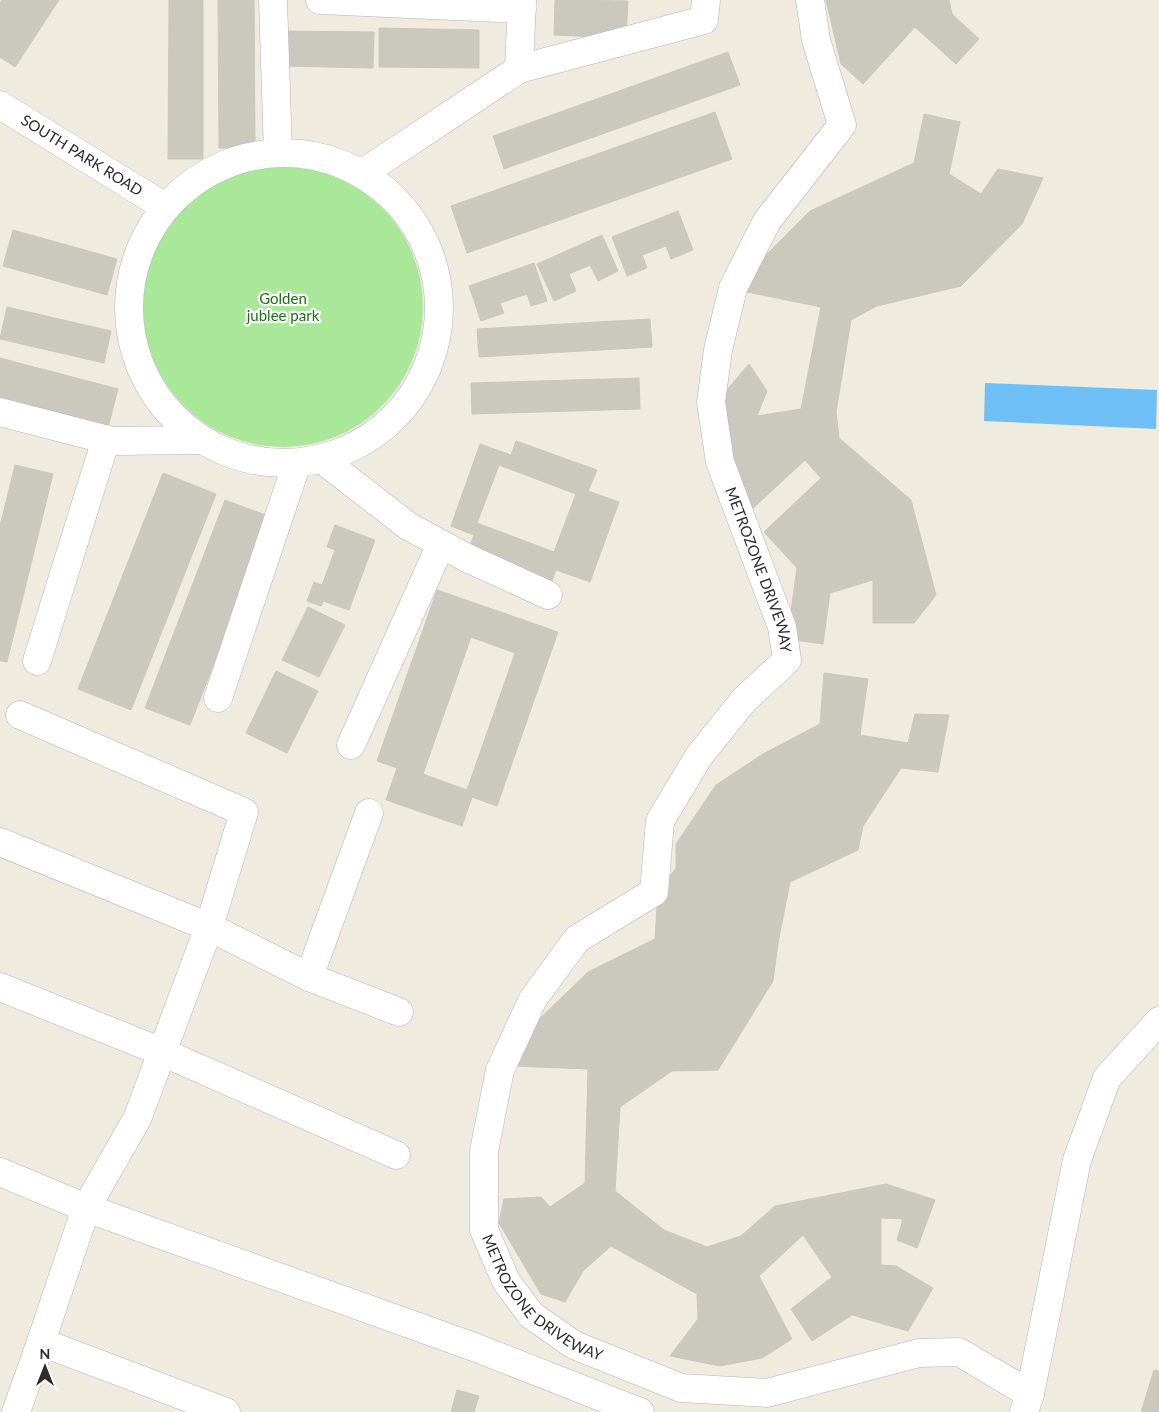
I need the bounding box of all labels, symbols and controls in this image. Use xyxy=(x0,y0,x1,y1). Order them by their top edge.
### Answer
street label: SOUTH PARK ROAD xyxy=(18,110,146,199)
park label: Golden jublee park xyxy=(246,289,320,324)
street label: METROZONE DRIVEWAY xyxy=(722,484,796,654)
street label: METROZONE DRIVEWAY xyxy=(479,1231,606,1364)
north arrow xyxy=(20,1342,70,1392)
text: N xyxy=(40,1345,50,1362)

